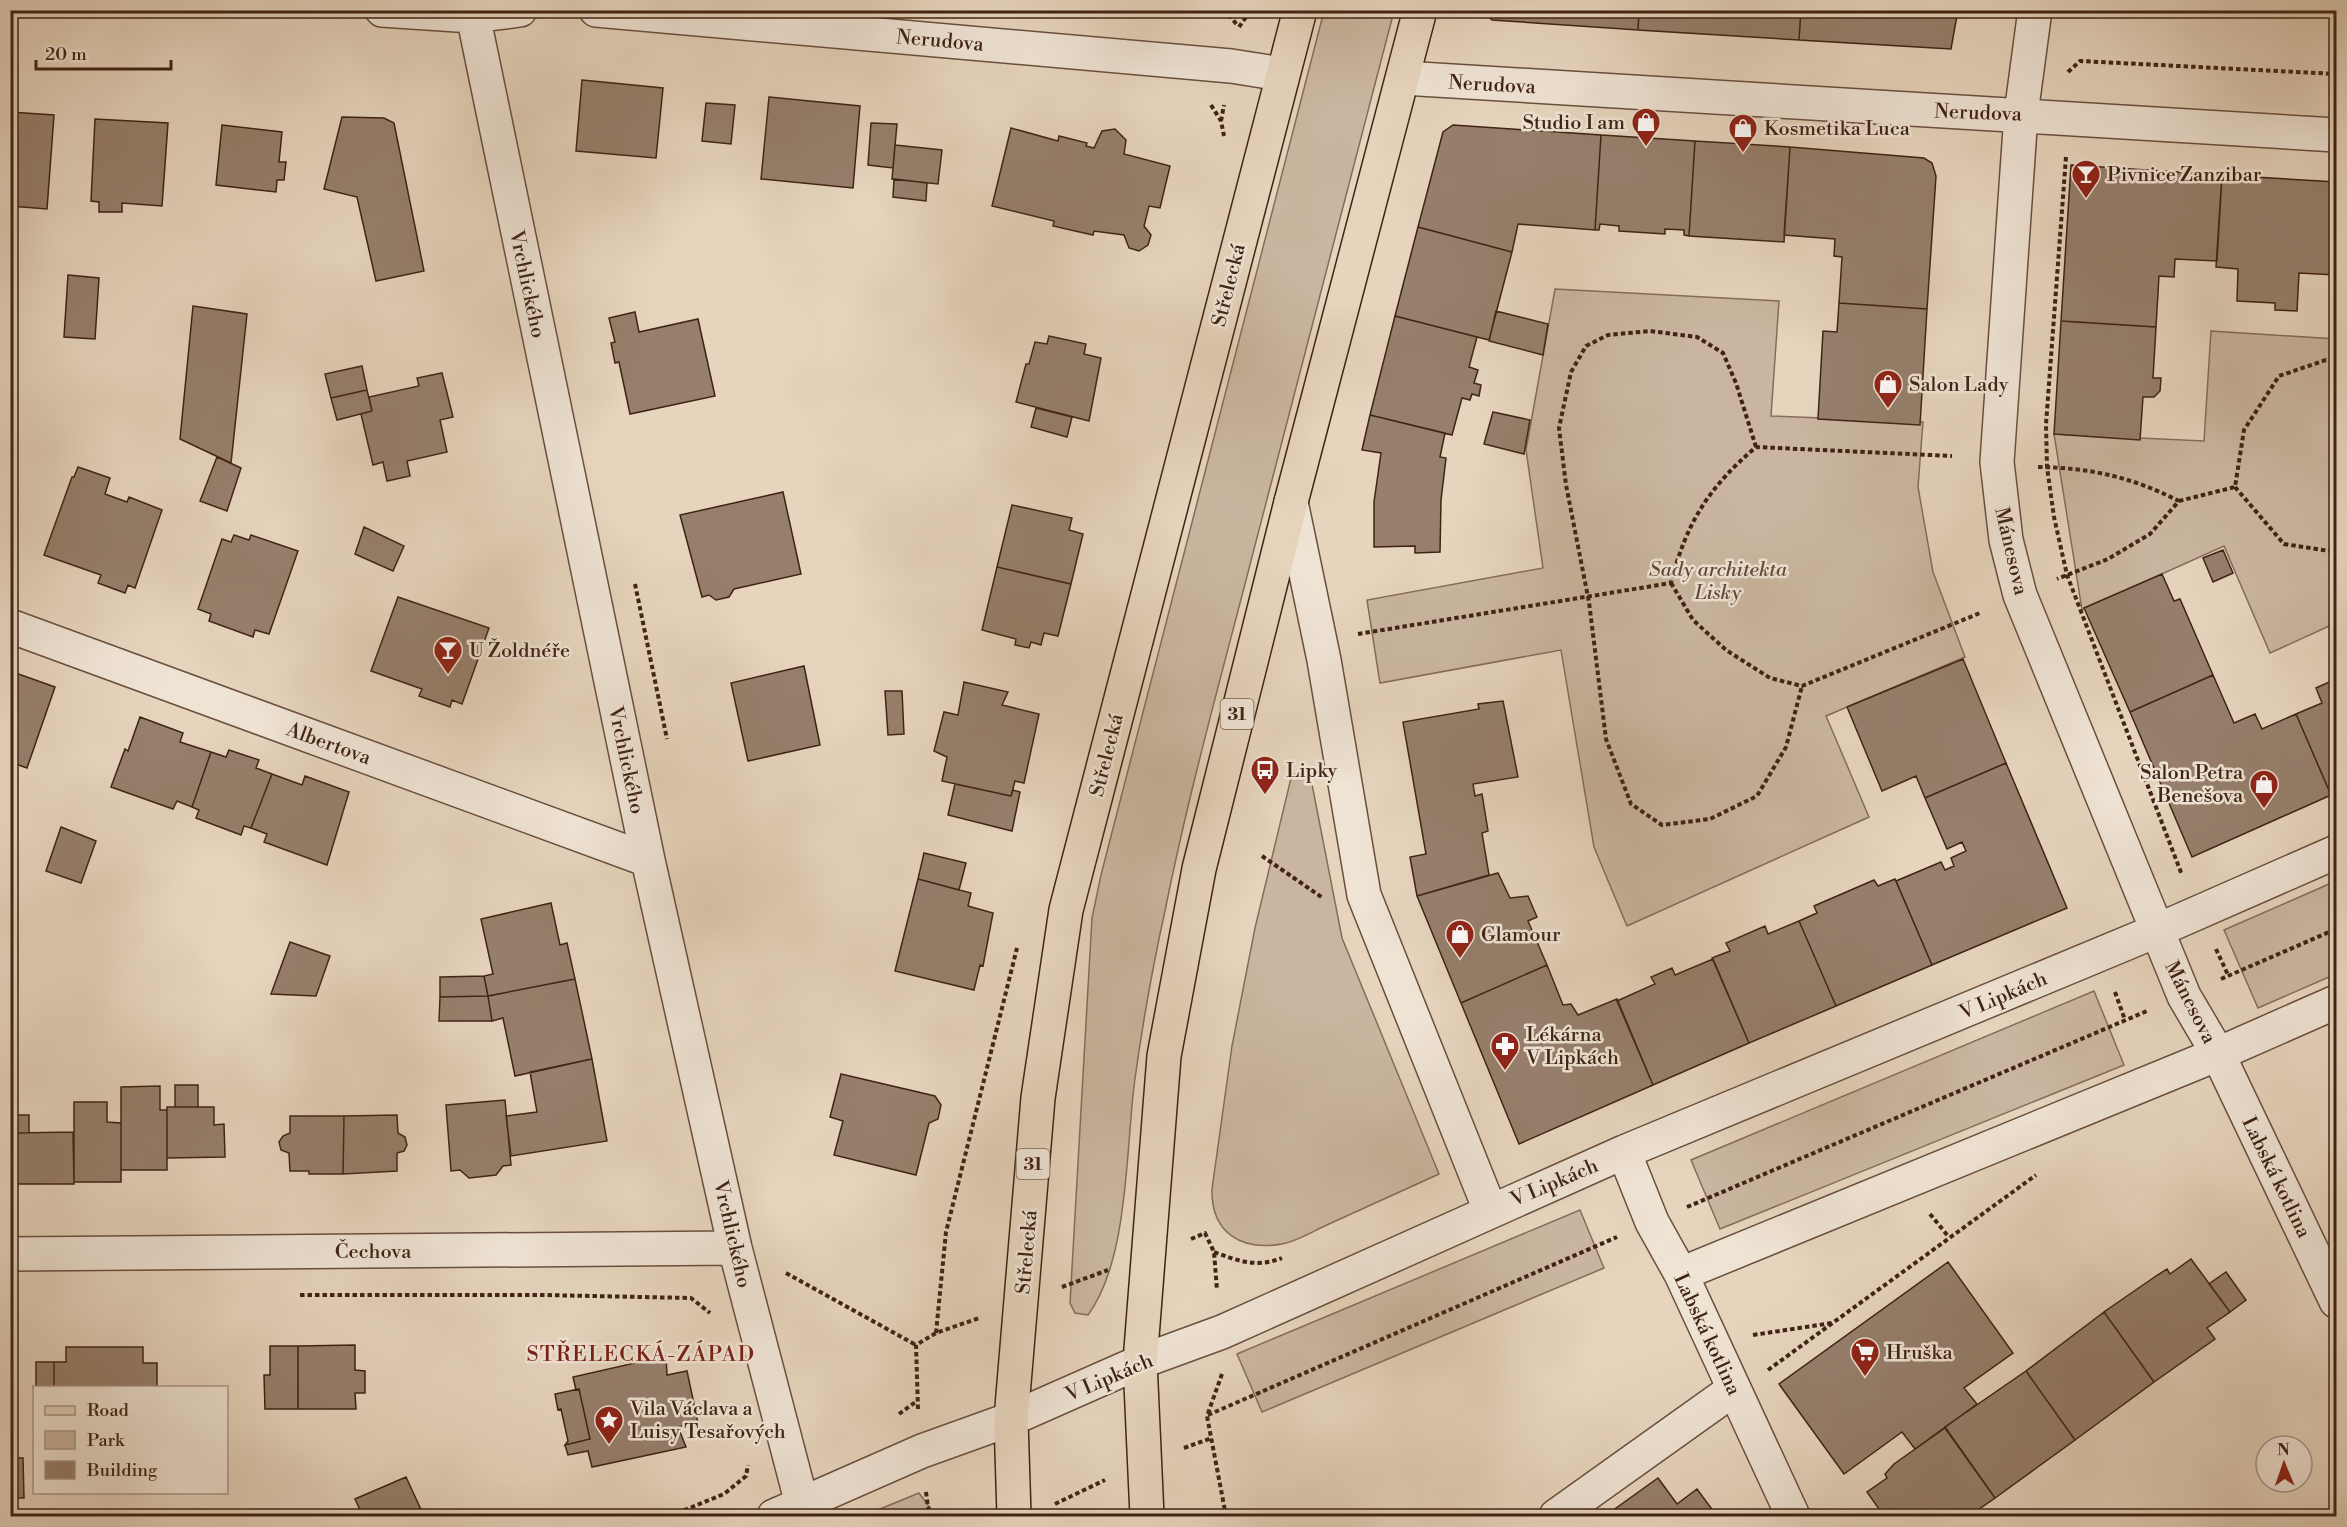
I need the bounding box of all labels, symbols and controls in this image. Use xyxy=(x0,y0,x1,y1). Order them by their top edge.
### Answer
street label: Nerudova xyxy=(895,25,985,58)
scale bar xyxy=(36,33,171,71)
text: 20 m xyxy=(45,43,87,66)
street label: Nerudova xyxy=(1448,71,1537,100)
street label: Nerudova xyxy=(1934,99,2023,128)
shop icon: Studio I am xyxy=(1630,106,1662,148)
place label: Studio I am xyxy=(1522,111,1625,136)
shop icon: Kosmetika Luca xyxy=(1727,112,1759,154)
place label: Kosmetika Luca xyxy=(1764,117,1911,142)
bar icon: Pivnice Zanzibar xyxy=(2070,158,2102,200)
place label: Pivnice Zanzibar xyxy=(2107,163,2262,188)
street label: Vrchlického xyxy=(503,227,550,340)
street label: Střelecká xyxy=(1207,241,1252,329)
shop icon: Salon Lady xyxy=(1872,368,1904,410)
place label: Salon Lady xyxy=(1909,373,2009,398)
street label: Mánesova xyxy=(1988,505,2033,599)
park label: Sady architekta Lisky xyxy=(1649,558,1788,606)
bar icon: U Žoldnéře xyxy=(432,634,464,676)
place label: U Žoldnéře xyxy=(469,638,570,664)
road number: 31 xyxy=(1220,699,1254,729)
street label: Vrchlického xyxy=(602,703,649,816)
street label: Střelecká xyxy=(1085,711,1130,799)
street label: Albertova xyxy=(282,717,375,772)
bus stop icon: Lipky xyxy=(1249,754,1281,796)
place label: Lipky xyxy=(1286,759,1338,784)
place label: Salon Petra Benešova xyxy=(2140,761,2244,809)
shop icon: Salon Petra Benešova xyxy=(2248,768,2280,810)
shop icon: Glamour xyxy=(1444,918,1476,960)
place label: Glamour xyxy=(1481,923,1561,948)
street label: Mánesova xyxy=(2158,957,2221,1049)
street label: V Lipkách xyxy=(1955,967,2051,1026)
place label: Lékárna V Lipkách xyxy=(1525,1023,1619,1071)
pharmacy icon: Lékárna V Lipkách xyxy=(1489,1030,1521,1072)
street label: Labská kotlina xyxy=(2235,1113,2316,1243)
road number: 31 xyxy=(1016,1149,1050,1179)
street label: V Lipkách xyxy=(1506,1154,1602,1213)
street label: Vrchlického xyxy=(707,1177,756,1290)
street label: Střelecká xyxy=(1011,1208,1044,1295)
street label: Čechova xyxy=(335,1239,412,1265)
street label: Labská kotlina xyxy=(1667,1270,1746,1401)
supermarket icon: Hruška xyxy=(1849,1336,1881,1378)
district label: STŘELECKÁ-ZÁPAD xyxy=(527,1340,755,1368)
place label: Hruška xyxy=(1886,1341,1953,1366)
street label: V Lipkách xyxy=(1061,1349,1157,1408)
legend xyxy=(33,1386,228,1494)
place label: Vila Václava a Luisy Tesařových xyxy=(629,1397,786,1445)
text: Road xyxy=(87,1399,130,1422)
place icon: Vila Václava a Luisy Tesařových xyxy=(593,1404,625,1446)
text: Park xyxy=(87,1429,126,1452)
north arrow xyxy=(2254,1434,2314,1494)
text: N xyxy=(2277,1440,2291,1460)
text: Building xyxy=(86,1459,158,1482)

